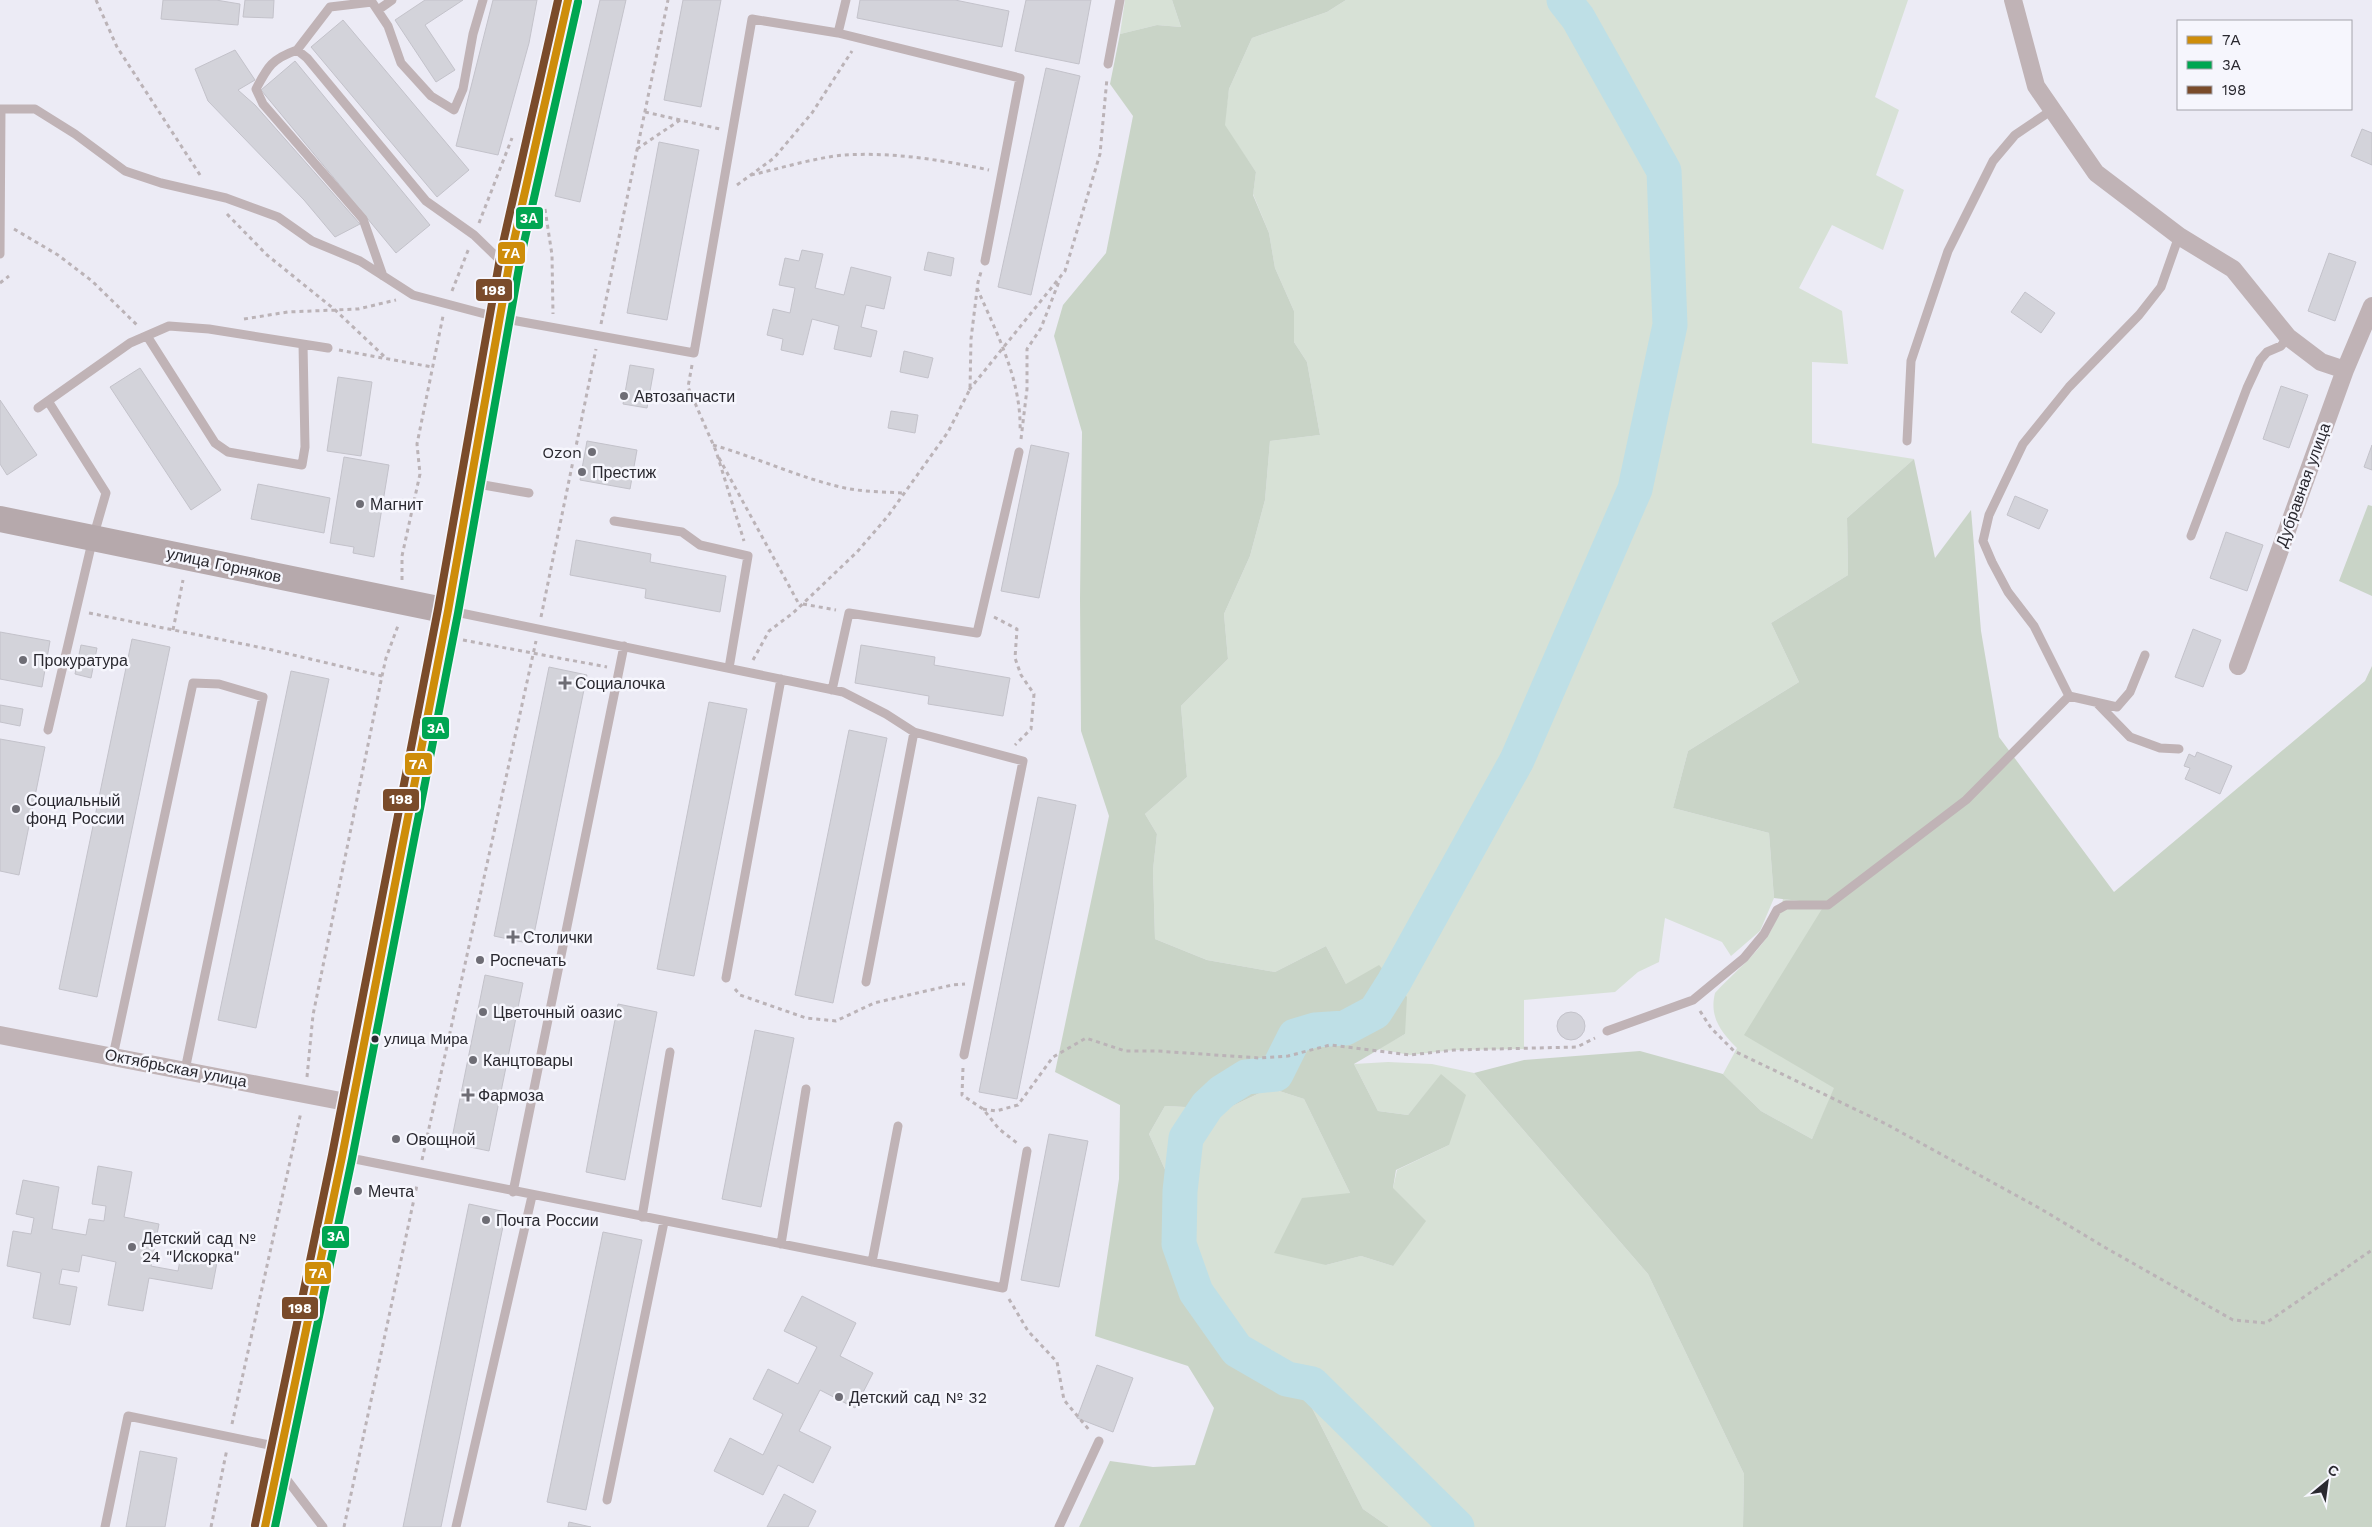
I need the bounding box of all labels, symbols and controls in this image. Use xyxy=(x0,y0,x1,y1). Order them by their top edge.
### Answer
legend xyxy=(2177,20,2352,110)
text: 7А xyxy=(2222,31,2240,49)
text: 3А xyxy=(2222,56,2241,74)
text: 198 xyxy=(2222,81,2246,99)
line badge: 3А xyxy=(515,206,544,230)
text: 3А xyxy=(520,210,538,226)
line badge: 7А xyxy=(497,241,526,265)
text: 7А xyxy=(502,245,520,261)
line badge: 198 xyxy=(475,278,513,302)
text: 198 xyxy=(482,282,506,298)
place label: Автозапчасти xyxy=(634,387,735,406)
marker: Автозапчасти xyxy=(618,390,630,402)
street label: Дубравная улица xyxy=(2272,420,2334,550)
place label: Ozon xyxy=(542,443,582,462)
marker: Ozon xyxy=(586,446,598,458)
place label: Престиж xyxy=(592,463,657,482)
marker: Престиж xyxy=(576,466,588,478)
place label: Магнит xyxy=(370,495,424,514)
marker: Магнит xyxy=(354,498,366,510)
street label: улица Горняков xyxy=(165,544,283,586)
place label: Прокуратура xyxy=(33,651,128,670)
marker: Прокуратура xyxy=(17,654,29,666)
place label: Социалочка xyxy=(575,674,665,693)
marker: Социалочка xyxy=(559,677,571,689)
line badge: 3А xyxy=(421,716,450,740)
text: 3А xyxy=(427,720,445,736)
line badge: 7А xyxy=(404,752,433,776)
text: 7А xyxy=(409,756,427,772)
line badge: 198 xyxy=(382,788,420,812)
place label: Социальный фонд России xyxy=(26,791,124,828)
text: 198 xyxy=(389,791,413,807)
marker: Социальный фонд России xyxy=(10,803,22,815)
place label: Столички xyxy=(523,928,593,947)
marker: Столички xyxy=(507,931,519,943)
place label: Роспечать xyxy=(490,951,566,970)
marker: Роспечать xyxy=(474,954,486,966)
place label: Цветочный оазис xyxy=(493,1003,622,1022)
marker: Цветочный оазис xyxy=(477,1006,489,1018)
place label: улица Мира xyxy=(384,1030,469,1048)
marker: улица Мира xyxy=(370,1034,380,1044)
street label: Октябрьская улица xyxy=(103,1045,249,1091)
place label: Канцтовары xyxy=(483,1051,573,1070)
marker: Канцтовары xyxy=(467,1054,479,1066)
place label: Фармоза xyxy=(478,1086,544,1105)
marker: Фармоза xyxy=(462,1089,474,1101)
place label: Овощной xyxy=(406,1130,476,1149)
marker: Овощной xyxy=(390,1133,402,1145)
place label: Мечта xyxy=(368,1182,414,1201)
marker: Мечта xyxy=(352,1185,364,1197)
place label: Почта России xyxy=(496,1211,599,1230)
marker: Почта России xyxy=(480,1214,492,1226)
line badge: 3А xyxy=(321,1225,350,1249)
text: 3А xyxy=(327,1228,345,1244)
place label: Детский сад № 24 "Искорка" xyxy=(142,1229,256,1266)
marker: Детский сад № 24 "Искорка" xyxy=(126,1241,138,1253)
line badge: 7А xyxy=(304,1261,332,1285)
text: 7А xyxy=(309,1265,327,1281)
line badge: 198 xyxy=(281,1296,319,1320)
text: 198 xyxy=(288,1300,312,1316)
place label: Детский сад № 32 xyxy=(849,1388,987,1407)
marker: Детский сад № 32 xyxy=(833,1391,845,1403)
north arrow xyxy=(2302,1457,2352,1507)
text: С xyxy=(2325,1461,2342,1480)

